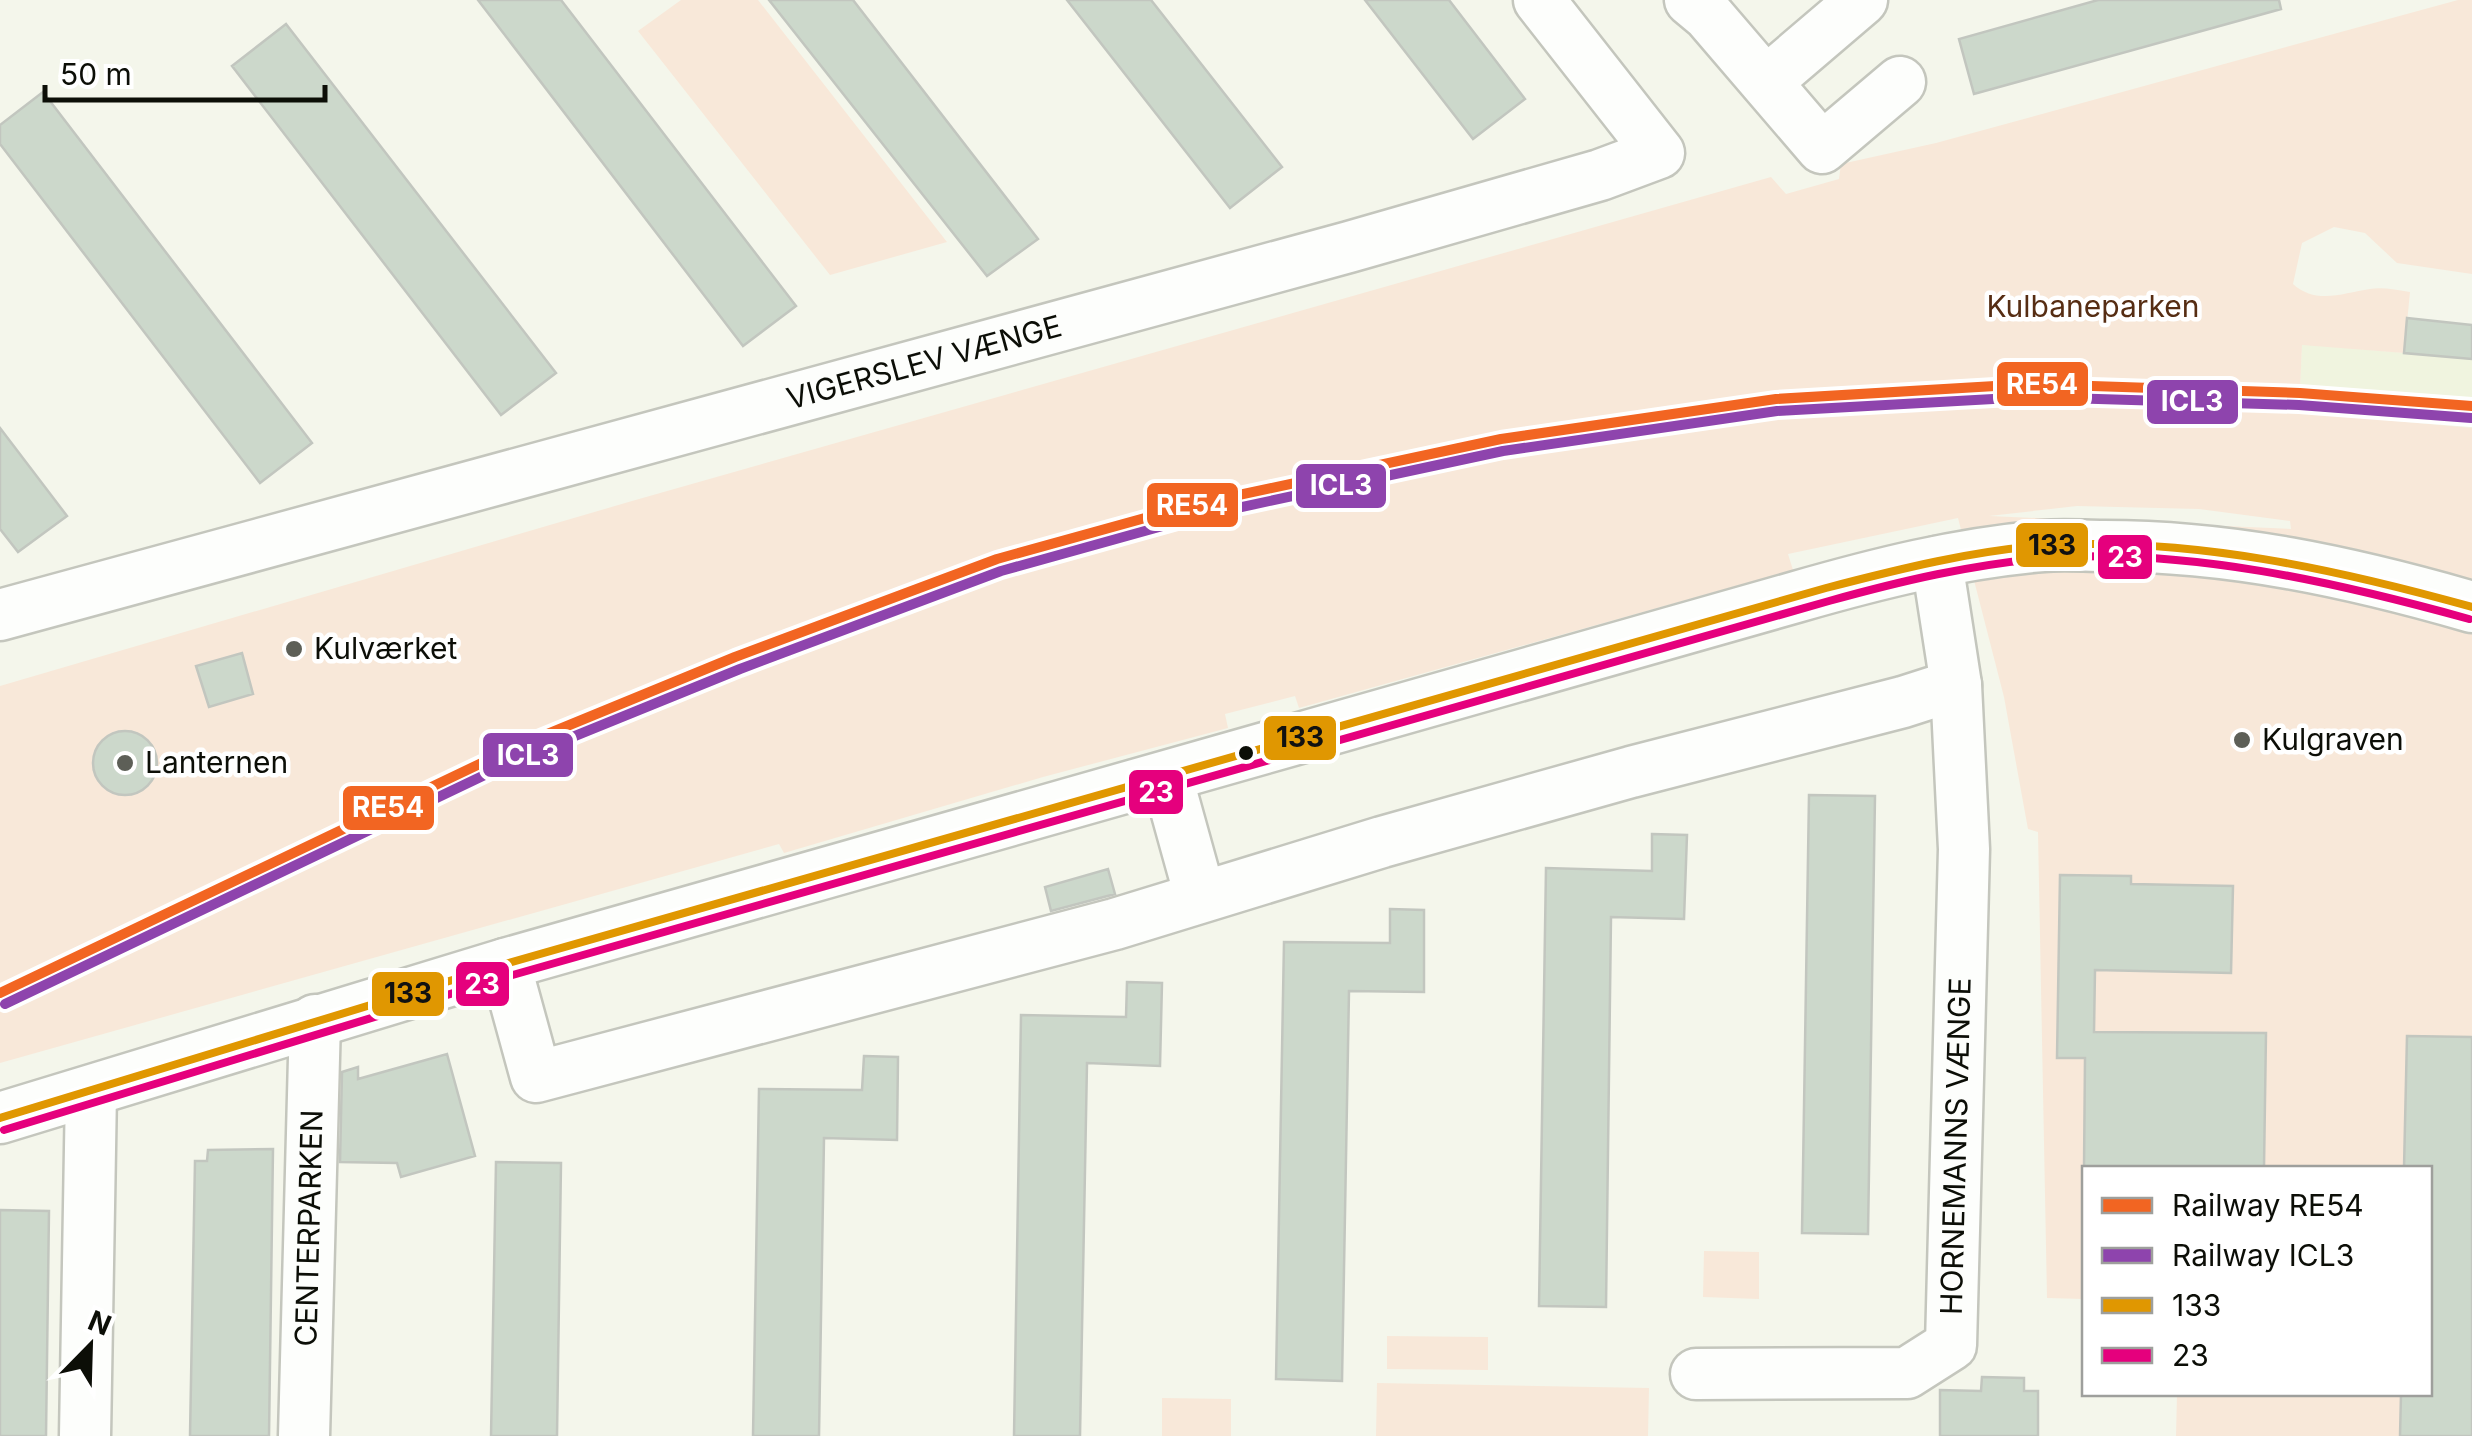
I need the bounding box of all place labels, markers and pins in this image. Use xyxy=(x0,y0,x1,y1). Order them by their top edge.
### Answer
place label: Kulværket xyxy=(314,630,458,666)
marker: Kulværket xyxy=(283,638,305,660)
place label: Kulgraven xyxy=(2262,721,2404,757)
marker: Kulgraven xyxy=(2231,729,2253,751)
unlabelled marker xyxy=(1236,743,1256,763)
place label: Lanternen xyxy=(145,744,288,780)
marker: Lanternen xyxy=(114,752,136,774)

